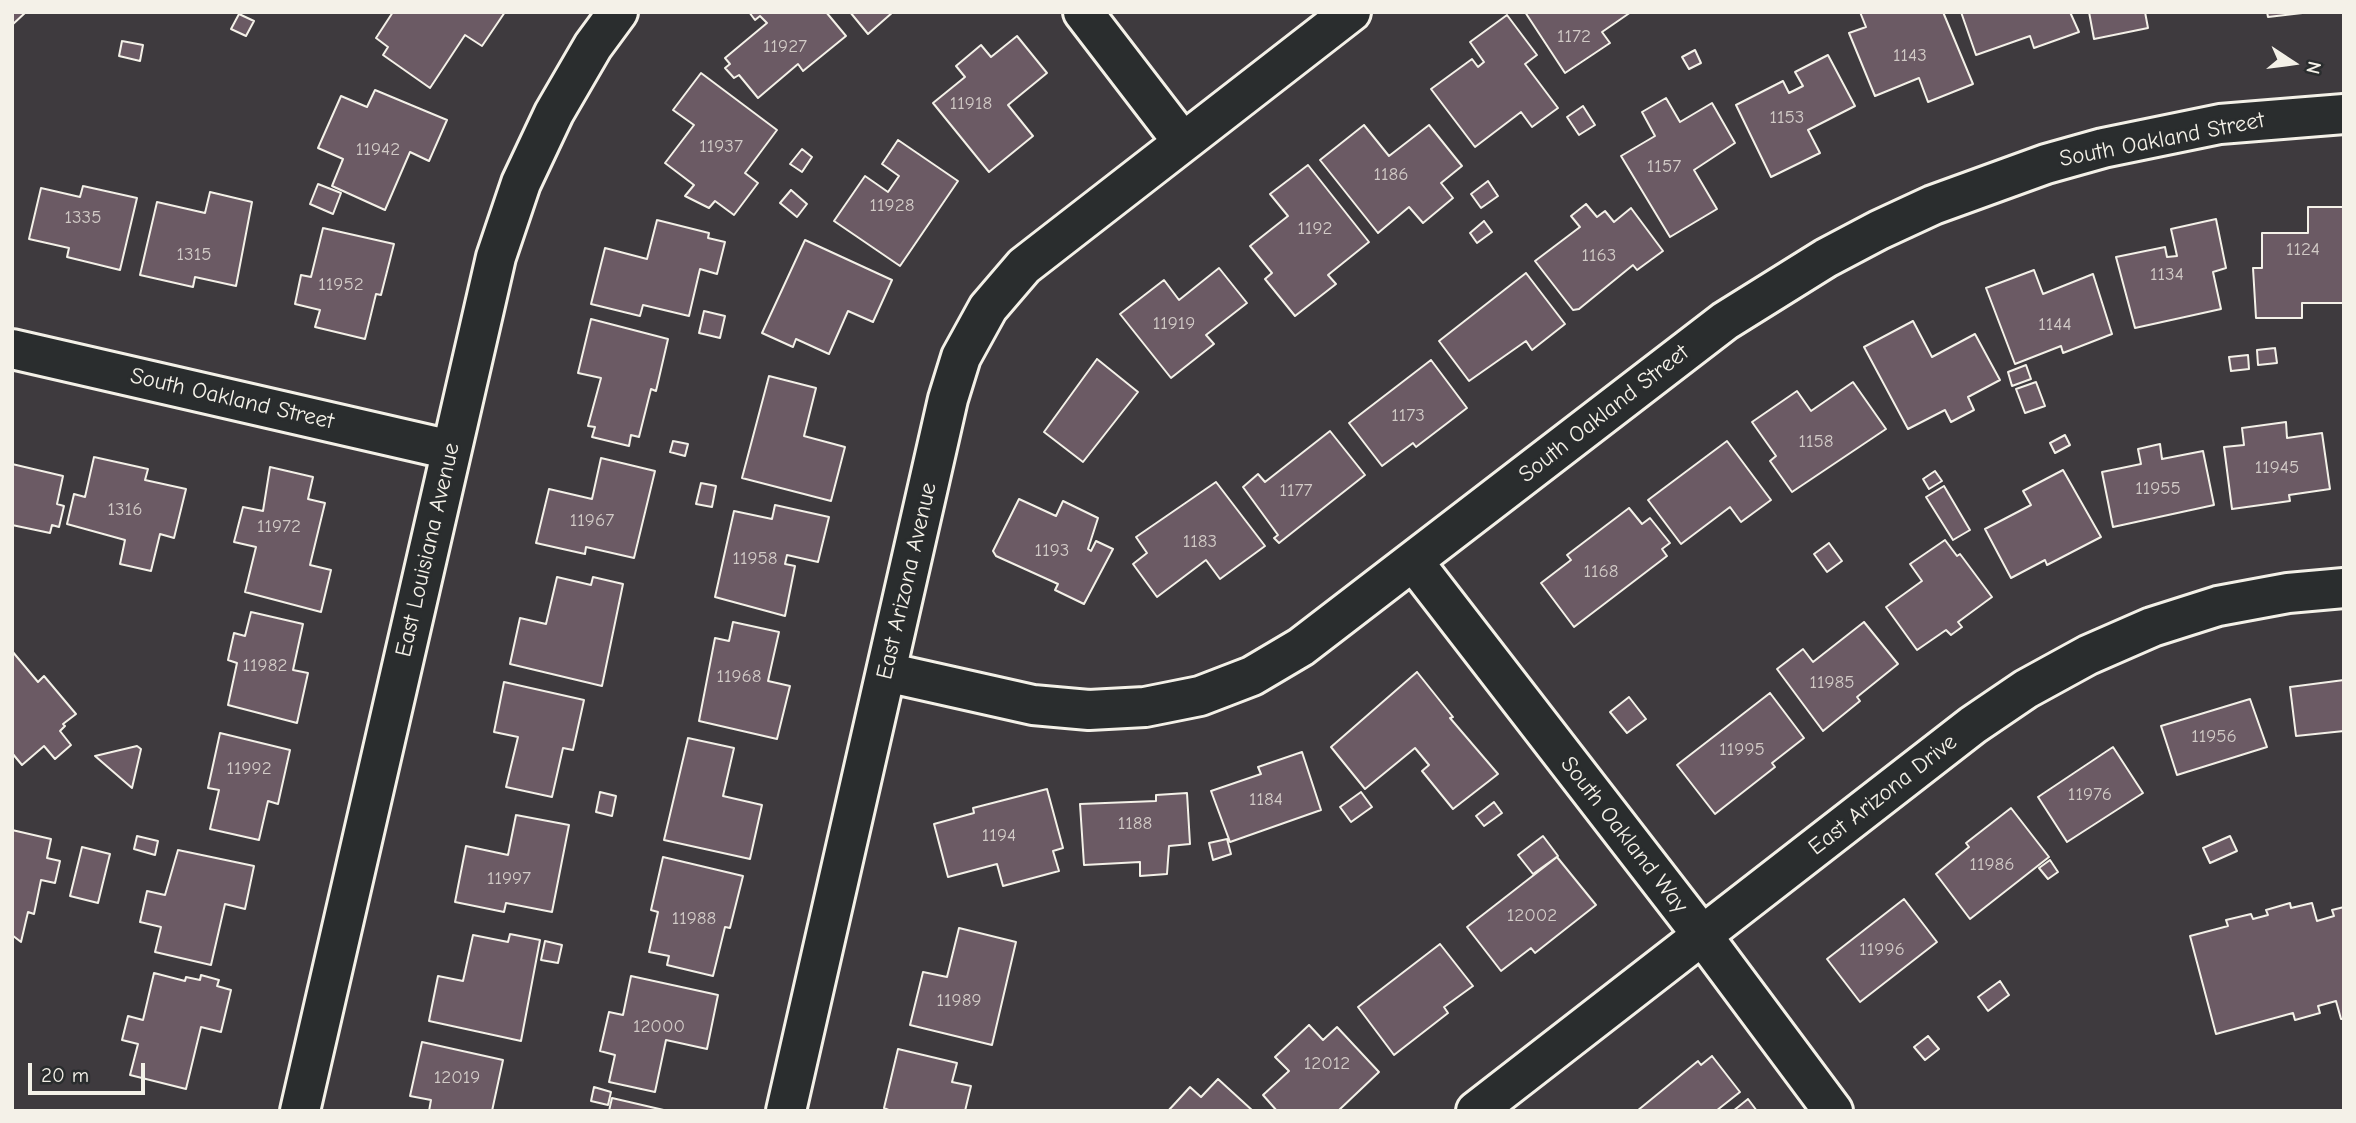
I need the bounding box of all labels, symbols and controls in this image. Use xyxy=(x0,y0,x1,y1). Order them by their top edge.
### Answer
house number: 1172 xyxy=(1557,26,1591,48)
north arrow xyxy=(2258,28,2328,98)
house number: 11927 xyxy=(763,36,807,58)
house number: 1143 xyxy=(1893,45,1927,67)
text: N xyxy=(2301,59,2326,76)
house number: 11918 xyxy=(950,93,992,115)
house number: 1153 xyxy=(1770,107,1804,129)
street label: South Oakland Street xyxy=(2057,107,2267,173)
house number: 11937 xyxy=(699,136,743,158)
house number: 11942 xyxy=(356,139,400,161)
house number: 1157 xyxy=(1647,156,1681,178)
house number: 1186 xyxy=(1373,164,1409,186)
house number: 11928 xyxy=(870,195,914,217)
house number: 1335 xyxy=(64,207,102,229)
house number: 1192 xyxy=(1297,218,1333,240)
house number: 1124 xyxy=(2286,239,2320,261)
house number: 1315 xyxy=(177,244,211,266)
house number: 1163 xyxy=(1582,245,1616,267)
house number: 1134 xyxy=(2150,264,2184,286)
house number: 11952 xyxy=(318,274,364,296)
house number: 11919 xyxy=(1153,313,1195,335)
house number: 1144 xyxy=(2038,314,2072,336)
street label: South Oakland Street xyxy=(1514,339,1694,489)
street label: South Oakland Street xyxy=(128,362,336,436)
house number: 1173 xyxy=(1391,405,1425,427)
house number: 1158 xyxy=(1798,431,1834,453)
street label: East Louisiana Avenue xyxy=(390,440,466,660)
house number: 11945 xyxy=(2255,457,2299,479)
house number: 11955 xyxy=(2135,478,2181,500)
street label: East Arizona Avenue xyxy=(871,480,943,682)
house number: 1177 xyxy=(1279,480,1313,502)
house number: 1316 xyxy=(108,499,142,521)
house number: 11967 xyxy=(570,510,614,532)
house number: 11972 xyxy=(257,516,301,538)
house number: 1183 xyxy=(1183,531,1217,553)
house number: 1193 xyxy=(1035,540,1069,562)
house number: 11958 xyxy=(732,548,778,570)
house number: 1168 xyxy=(1583,561,1619,583)
house number: 11982 xyxy=(243,655,287,677)
house number: 11968 xyxy=(716,666,762,688)
house number: 11985 xyxy=(1809,672,1855,694)
house number: 11956 xyxy=(2191,726,2237,748)
street label: East Arizona Drive xyxy=(1803,729,1963,861)
house number: 11995 xyxy=(1719,739,1765,761)
street label: South Oakland Way xyxy=(1554,751,1694,919)
house number: 11992 xyxy=(226,758,272,780)
house number: 11976 xyxy=(2068,784,2112,806)
house number: 1184 xyxy=(1249,789,1283,811)
house number: 1188 xyxy=(1118,813,1152,835)
house number: 1194 xyxy=(982,825,1016,847)
house number: 11986 xyxy=(1969,854,2015,876)
house number: 11997 xyxy=(487,868,531,890)
house number: 12002 xyxy=(1507,905,1557,927)
house number: 11988 xyxy=(672,908,716,930)
house number: 11996 xyxy=(1859,939,1905,961)
house number: 11989 xyxy=(936,990,982,1012)
house number: 12000 xyxy=(633,1016,685,1038)
scale bar xyxy=(32,1050,149,1094)
house number: 12012 xyxy=(1304,1053,1350,1075)
text: 20 m xyxy=(41,1063,89,1087)
house number: 12019 xyxy=(434,1067,480,1089)

